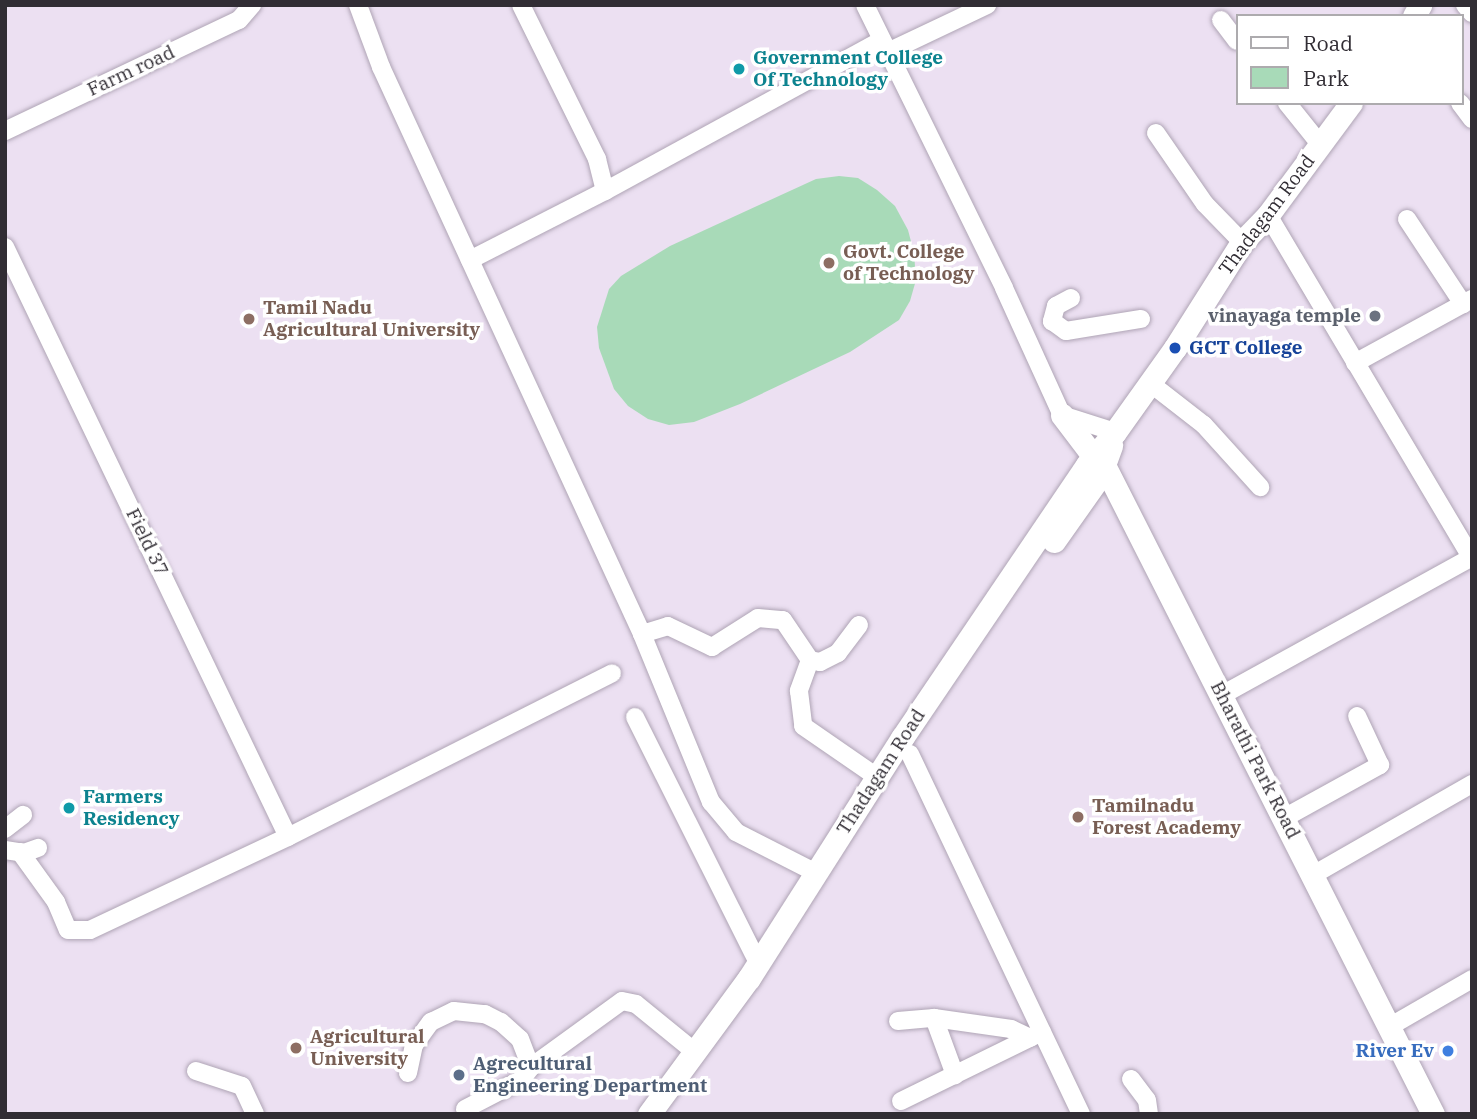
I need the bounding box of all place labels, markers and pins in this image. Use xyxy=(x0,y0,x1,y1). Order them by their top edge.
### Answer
place label: Government College Of Technology xyxy=(753,47,943,91)
marker: Government College Of Technology xyxy=(731,61,747,77)
place label: Govt. College of Technology xyxy=(843,241,975,285)
marker: Govt. College of Technology xyxy=(821,255,837,271)
place label: Tamil Nadu Agricultural University xyxy=(263,297,480,341)
place label: vinayaga temple xyxy=(1208,305,1361,327)
marker: vinayaga temple xyxy=(1367,308,1383,324)
marker: Tamil Nadu Agricultural University xyxy=(241,311,257,327)
place label: GCT College xyxy=(1189,337,1303,359)
marker: GCT College xyxy=(1167,340,1183,356)
place label: Farmers Residency xyxy=(83,786,180,830)
place label: Tamilnadu Forest Academy xyxy=(1092,795,1241,839)
marker: Farmers Residency xyxy=(61,800,77,816)
marker: Tamilnadu Forest Academy xyxy=(1070,809,1086,825)
place label: Agricultural University xyxy=(310,1026,424,1070)
marker: Agricultural University xyxy=(288,1040,304,1056)
place label: River Ev xyxy=(1356,1040,1434,1062)
marker: River Ev xyxy=(1440,1043,1456,1059)
place label: Agrecultural Engineering Department xyxy=(473,1053,707,1097)
marker: Agrecultural Engineering Department xyxy=(451,1067,467,1083)

